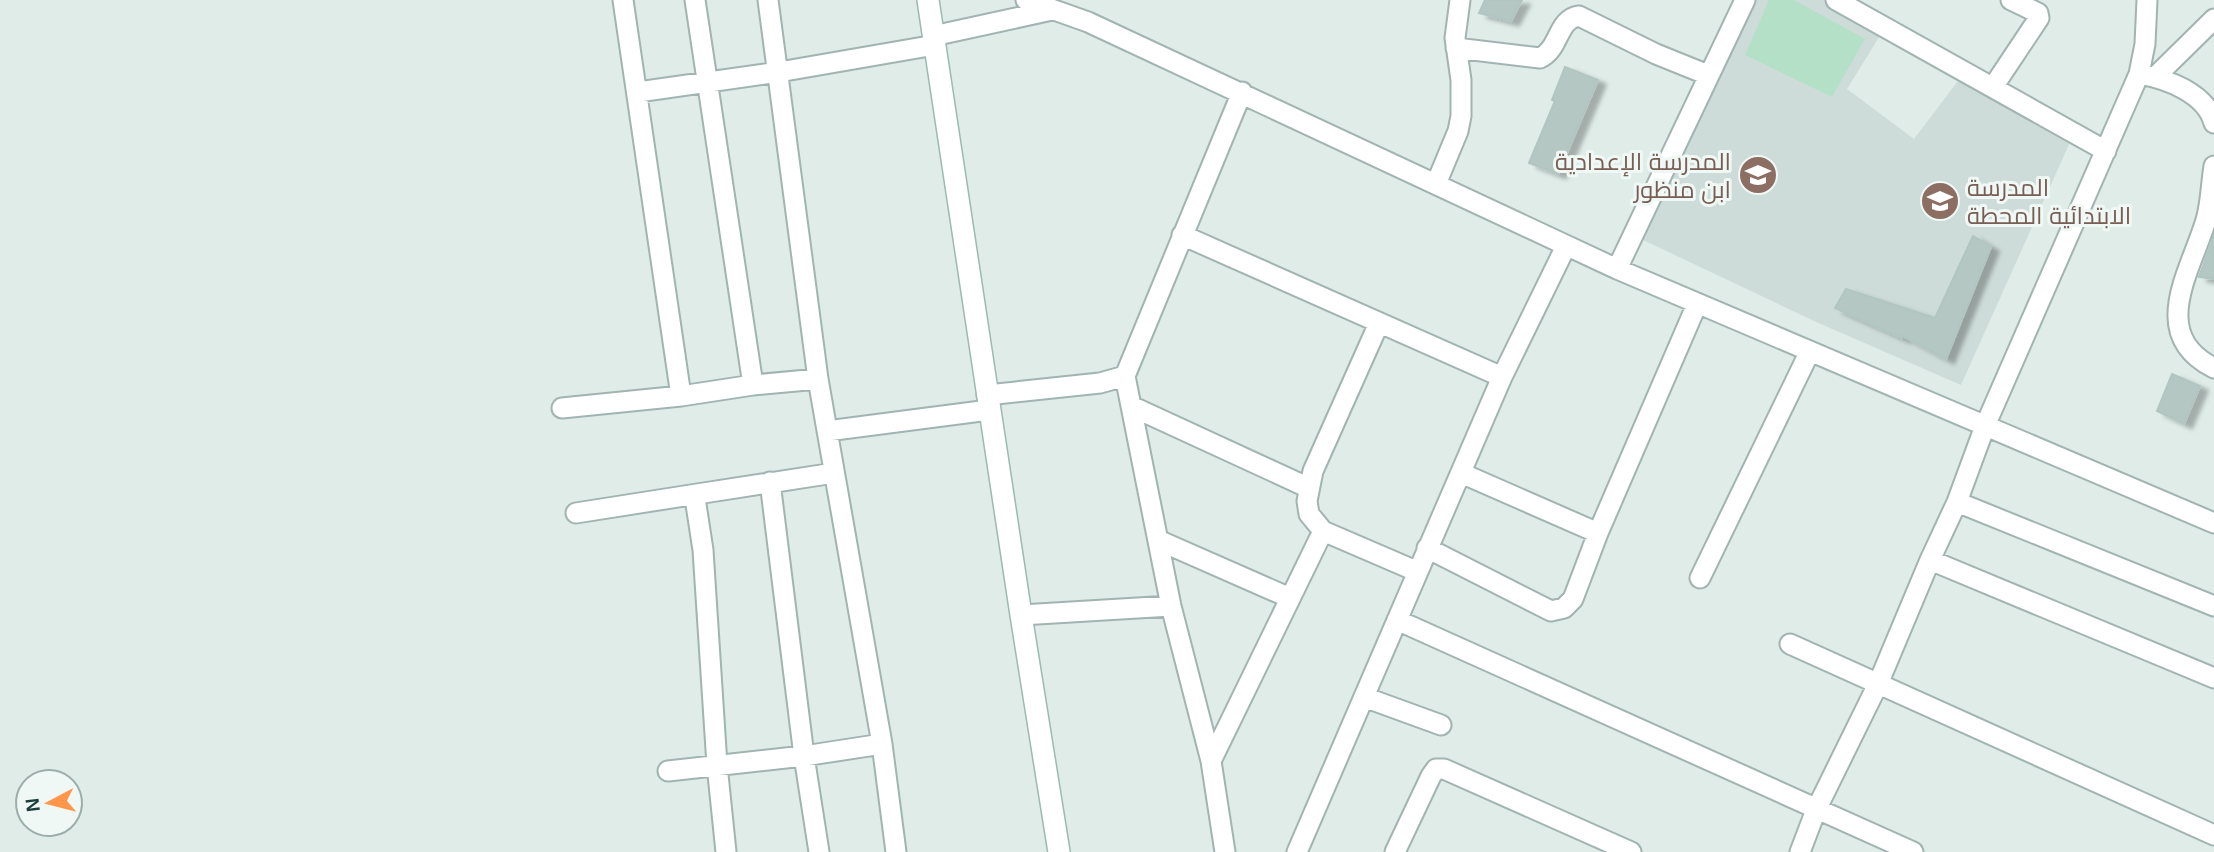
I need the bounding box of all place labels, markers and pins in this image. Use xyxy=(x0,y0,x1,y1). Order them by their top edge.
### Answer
place label: المدرسة الإعدادية ابن منظور xyxy=(1555,148,1731,204)
school or university icon: المدرسة الإعدادية ابن منظور xyxy=(1737,154,1779,196)
place label: المدرسة الابتدائية المحطة xyxy=(1967,174,2131,229)
school or university icon: المدرسة الابتدائية المحطة xyxy=(1919,180,1961,222)

